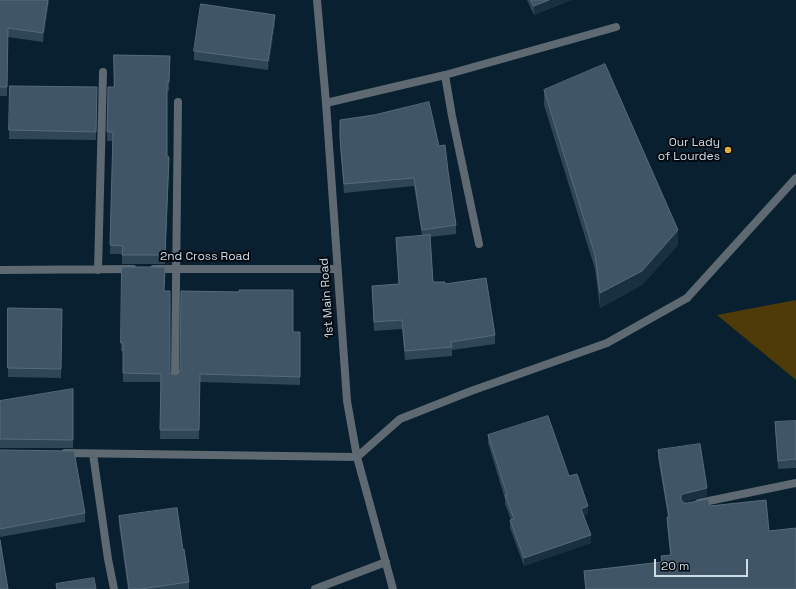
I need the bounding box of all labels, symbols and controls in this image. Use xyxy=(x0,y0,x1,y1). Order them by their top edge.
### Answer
place label: Our Lady of Lourdes xyxy=(658,136,720,164)
marker: Our Lady of Lourdes xyxy=(723,145,733,155)
street label: 2nd Cross Road xyxy=(160,250,250,264)
street label: 1st Main Road xyxy=(317,258,337,338)
scale bar xyxy=(656,551,750,577)
text: 20 m xyxy=(661,558,689,574)

